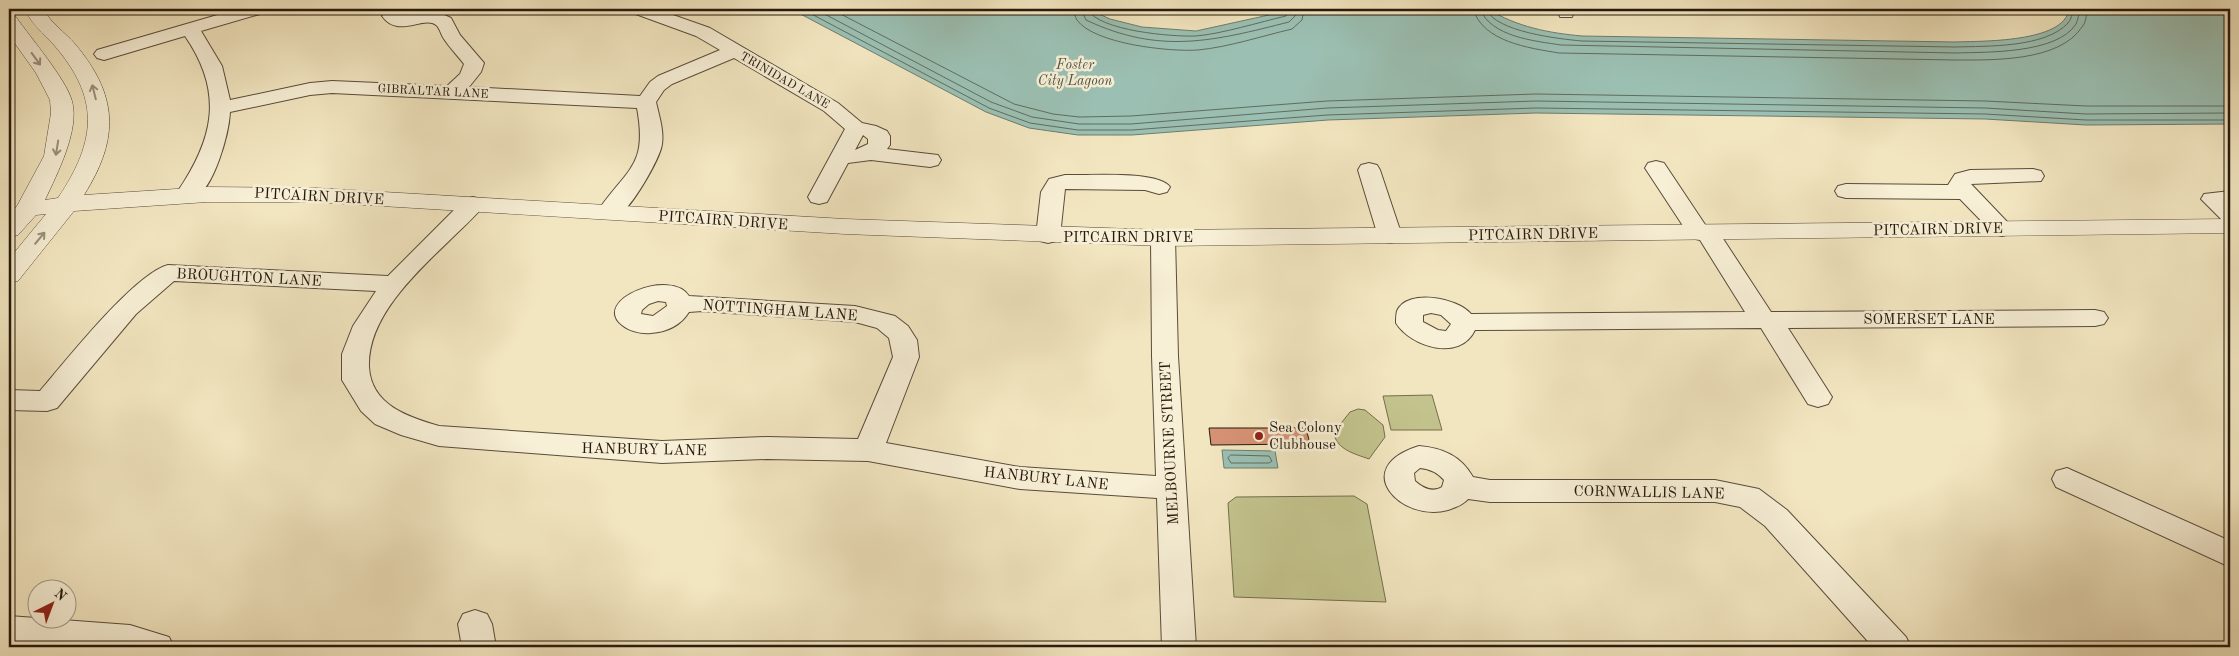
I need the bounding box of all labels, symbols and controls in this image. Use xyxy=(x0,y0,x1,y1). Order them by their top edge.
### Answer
street label: TRINIDAD LANE xyxy=(738,50,831,111)
one-way arrow xyxy=(31,52,41,66)
water label: Foster City Lagoon xyxy=(1038,58,1112,89)
street label: GIBRALTAR LANE xyxy=(377,83,489,101)
one-way arrow xyxy=(89,85,98,101)
one-way arrow xyxy=(51,139,61,155)
street label: PITCAIRN DRIVE xyxy=(254,187,384,208)
street label: PITCAIRN DRIVE xyxy=(657,209,788,234)
street label: PITCAIRN DRIVE xyxy=(1873,222,2003,239)
street label: PITCAIRN DRIVE xyxy=(1468,227,1598,244)
one-way arrow xyxy=(35,231,46,244)
street label: PITCAIRN DRIVE xyxy=(1063,231,1193,246)
street label: BROUGHTON LANE xyxy=(176,267,322,290)
street label: NOTTINGHAM LANE xyxy=(702,299,858,324)
street label: SOMERSET LANE xyxy=(1863,313,1995,328)
street label: MELBOURNE STREET xyxy=(1159,361,1182,525)
place label: Sea Colony Clubhouse xyxy=(1269,421,1342,453)
marker: Sea Colony Clubhouse xyxy=(1253,430,1265,442)
street label: HANBURY LANE xyxy=(581,442,707,459)
street label: HANBURY LANE xyxy=(983,465,1109,493)
street label: CORNWALLIS LANE xyxy=(1573,485,1725,502)
north arrow xyxy=(28,578,78,628)
text: N xyxy=(51,586,69,604)

